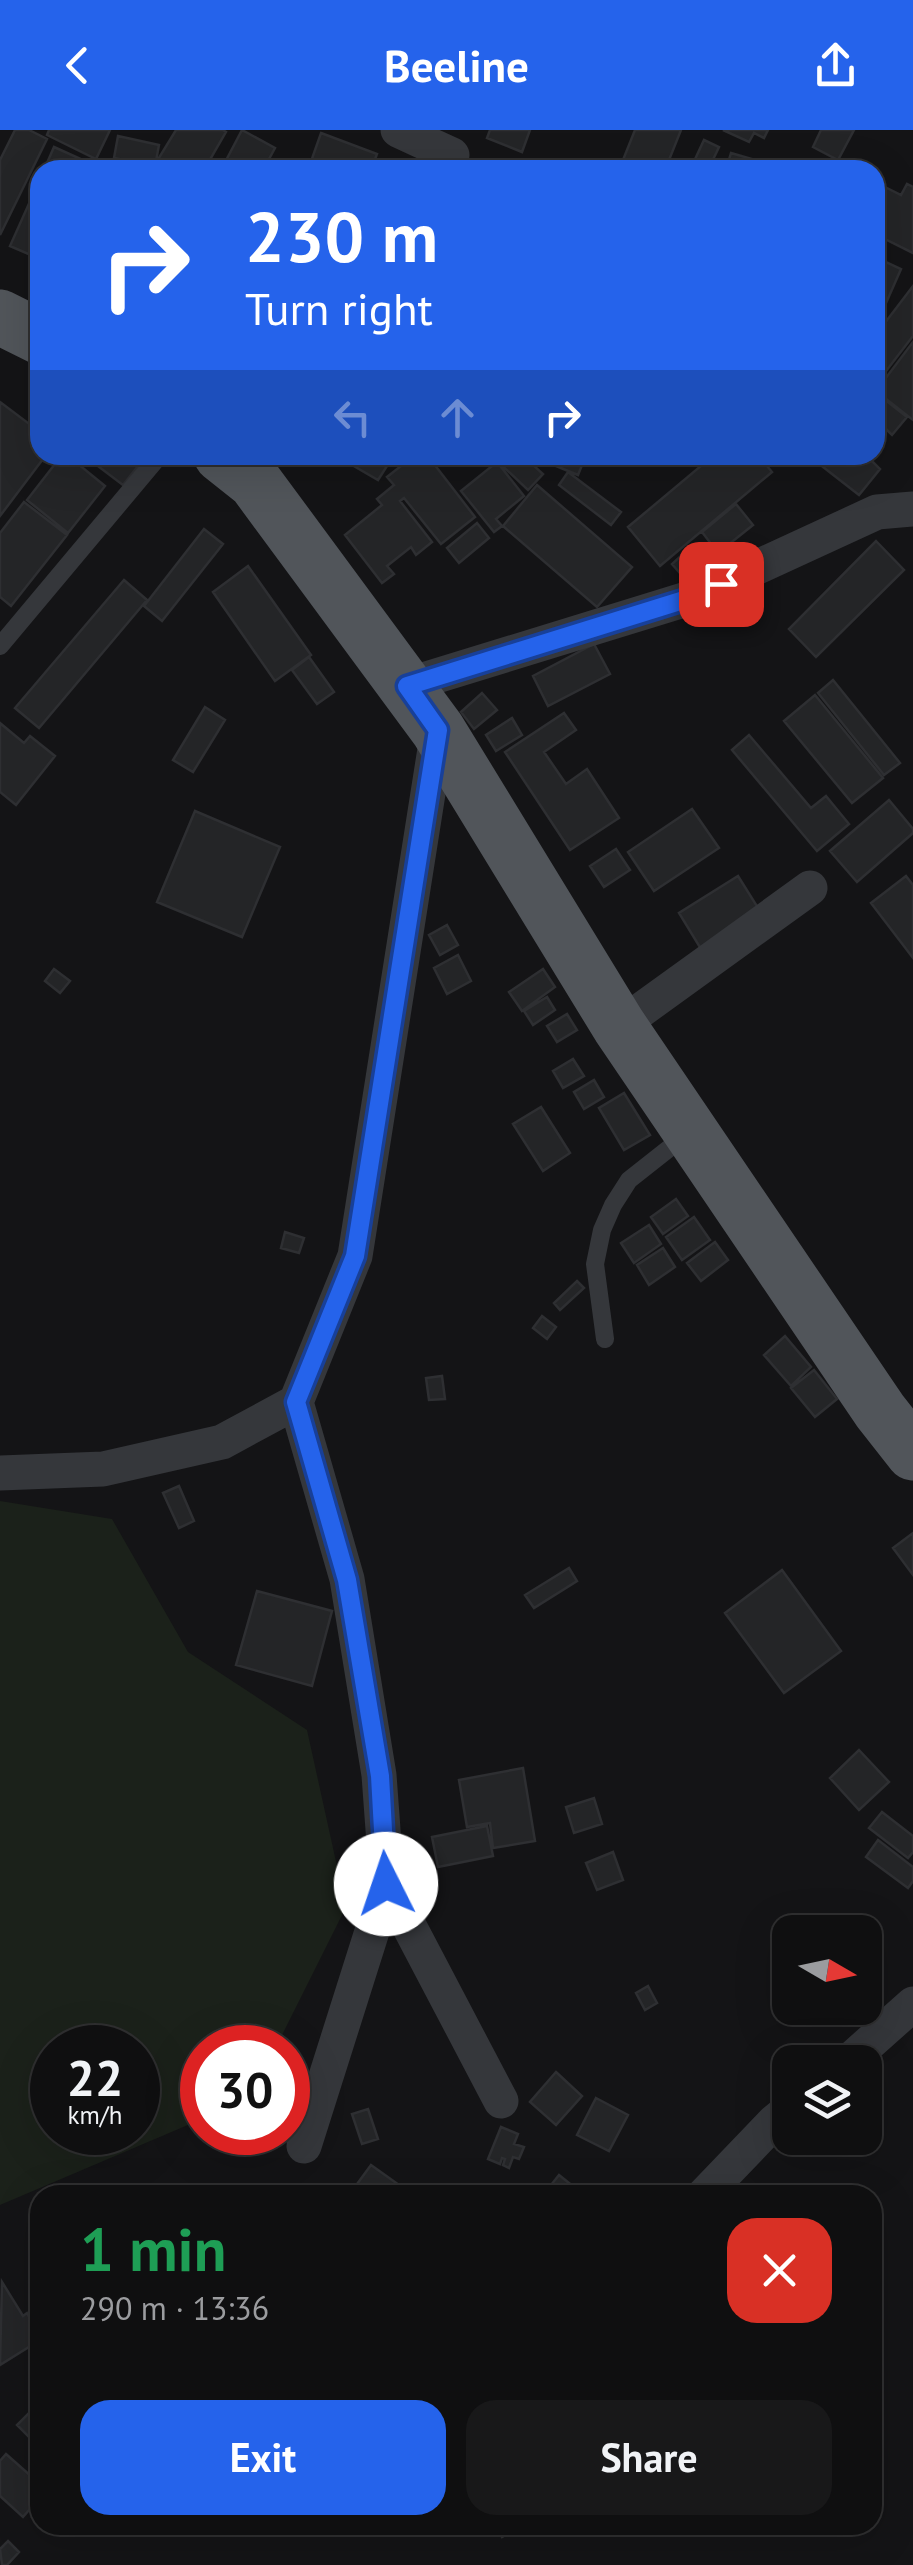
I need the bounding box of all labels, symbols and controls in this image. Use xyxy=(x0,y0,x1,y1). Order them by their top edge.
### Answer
text: Beeline xyxy=(384,36,529,94)
icon: back xyxy=(50,38,105,93)
icon: share xyxy=(808,38,863,93)
text: 230 m xyxy=(245,191,438,281)
icon: right xyxy=(80,200,210,330)
text: Turn right xyxy=(245,279,433,337)
icon: left xyxy=(325,390,380,445)
icon: ahead xyxy=(430,390,485,445)
icon: right xyxy=(535,390,590,445)
pin xyxy=(679,542,764,627)
icon: arrive xyxy=(694,557,749,612)
position arrow xyxy=(334,1832,438,1936)
north arrow xyxy=(772,1915,882,2025)
map controls xyxy=(772,1915,882,2155)
speed limit sign: 30 xyxy=(180,2025,310,2155)
text: 22 xyxy=(67,2045,123,2110)
button: layers xyxy=(772,2045,882,2155)
text: km/h xyxy=(68,2099,122,2131)
text: 1 min xyxy=(80,2210,226,2288)
button: close xyxy=(727,2218,832,2323)
text: 290 m · 13:36 xyxy=(80,2287,269,2329)
button: Exit xyxy=(80,2400,446,2515)
button: Share xyxy=(466,2400,832,2515)

